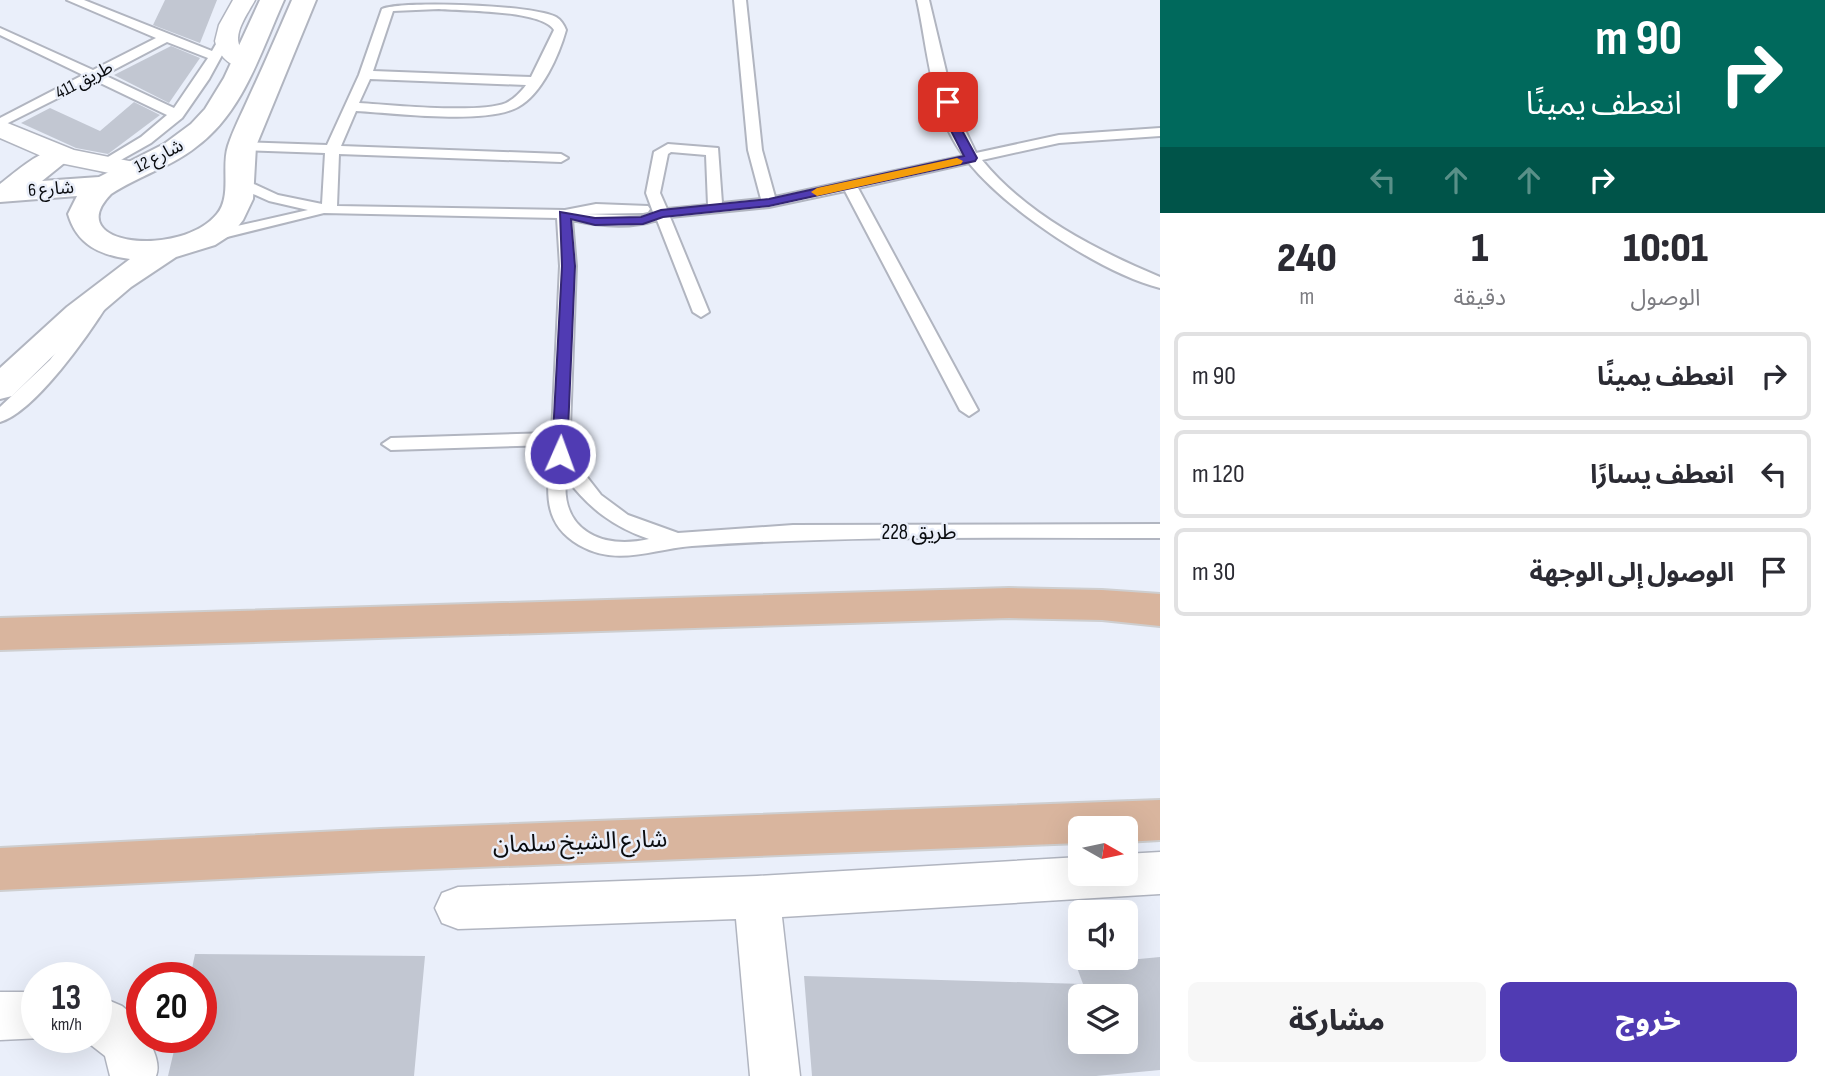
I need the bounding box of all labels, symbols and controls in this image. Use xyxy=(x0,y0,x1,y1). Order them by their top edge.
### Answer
text: 90 m xyxy=(1595,10,1682,69)
icon: right xyxy=(1706,28,1797,119)
street label: طريق 411 xyxy=(52,57,116,103)
pin xyxy=(918,72,978,132)
icon: arrive xyxy=(929,83,967,121)
text: انعطف يمينًا xyxy=(1526,85,1682,124)
street label: شارع 12 xyxy=(131,135,188,180)
icon: left xyxy=(1364,161,1402,199)
icon: ahead xyxy=(1437,161,1475,199)
icon: ahead xyxy=(1510,161,1548,199)
icon: right xyxy=(1583,161,1621,199)
street label: شارع 6 xyxy=(27,177,75,204)
text: 1 xyxy=(1471,223,1488,274)
text: 10:01 xyxy=(1623,223,1708,274)
text: 240 xyxy=(1277,233,1337,284)
text: m xyxy=(1299,283,1314,311)
text: دقيقة xyxy=(1454,284,1506,312)
text: الوصول xyxy=(1631,284,1700,312)
icon: right xyxy=(1755,357,1793,395)
text: 90 m xyxy=(1192,361,1236,392)
text: انعطف يمينًا xyxy=(1597,362,1734,393)
position arrow xyxy=(523,417,597,491)
icon: left xyxy=(1755,455,1793,493)
text: 120 m xyxy=(1192,459,1245,490)
text: انعطف يسارًا xyxy=(1590,460,1734,491)
street label: طريق 228 xyxy=(881,520,957,545)
icon: arrive xyxy=(1755,553,1793,591)
text: 30 m xyxy=(1192,557,1235,588)
text: الوصول إلى الوجهة xyxy=(1530,558,1734,589)
north arrow xyxy=(1068,816,1138,886)
map controls xyxy=(1068,816,1138,1054)
street label: شارع الشيخ سلمان xyxy=(492,824,668,862)
button: sound xyxy=(1068,900,1138,970)
speed limit sign: 20 xyxy=(126,962,217,1053)
text: 13 xyxy=(52,977,81,1020)
button: مشاركة xyxy=(1188,982,1486,1062)
button: خروج xyxy=(1500,982,1797,1062)
button: layers xyxy=(1068,984,1138,1054)
text: km/h xyxy=(51,1014,82,1035)

